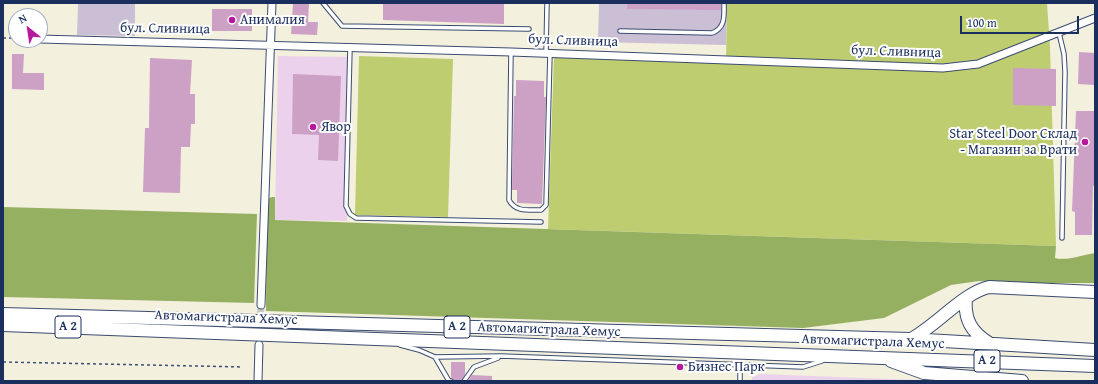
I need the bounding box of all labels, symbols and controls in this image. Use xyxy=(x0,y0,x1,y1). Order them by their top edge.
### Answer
north arrow xyxy=(8,8,48,48)
scale bar xyxy=(962,8,1081,34)
text: N xyxy=(15,10,30,27)
place label: Анималия xyxy=(240,12,305,28)
text: 100 m xyxy=(967,14,997,31)
marker: Анималия xyxy=(227,15,237,25)
street label: бул. Сливница xyxy=(120,20,210,38)
street label: бул. Сливница xyxy=(528,31,618,51)
street label: бул. Сливница xyxy=(851,42,941,62)
place label: Явор xyxy=(321,119,351,135)
marker: Явор xyxy=(308,122,318,132)
place label: Star Steel Door Склад - Магазин за Врати xyxy=(949,126,1077,158)
marker: Star Steel Door Склад - Магазин за Врати xyxy=(1080,137,1090,147)
street label: Автомагистрала Хемус xyxy=(154,307,298,329)
road number: A 2 xyxy=(55,316,81,338)
road number: A 2 xyxy=(444,316,470,338)
street label: Автомагистрала Хемус xyxy=(477,319,621,341)
street label: Автомагистрала Хемус xyxy=(801,331,945,353)
road number: A 2 xyxy=(974,350,1000,372)
place label: Бизнес Парк xyxy=(688,359,765,375)
marker: Бизнес Парк xyxy=(675,362,685,372)

